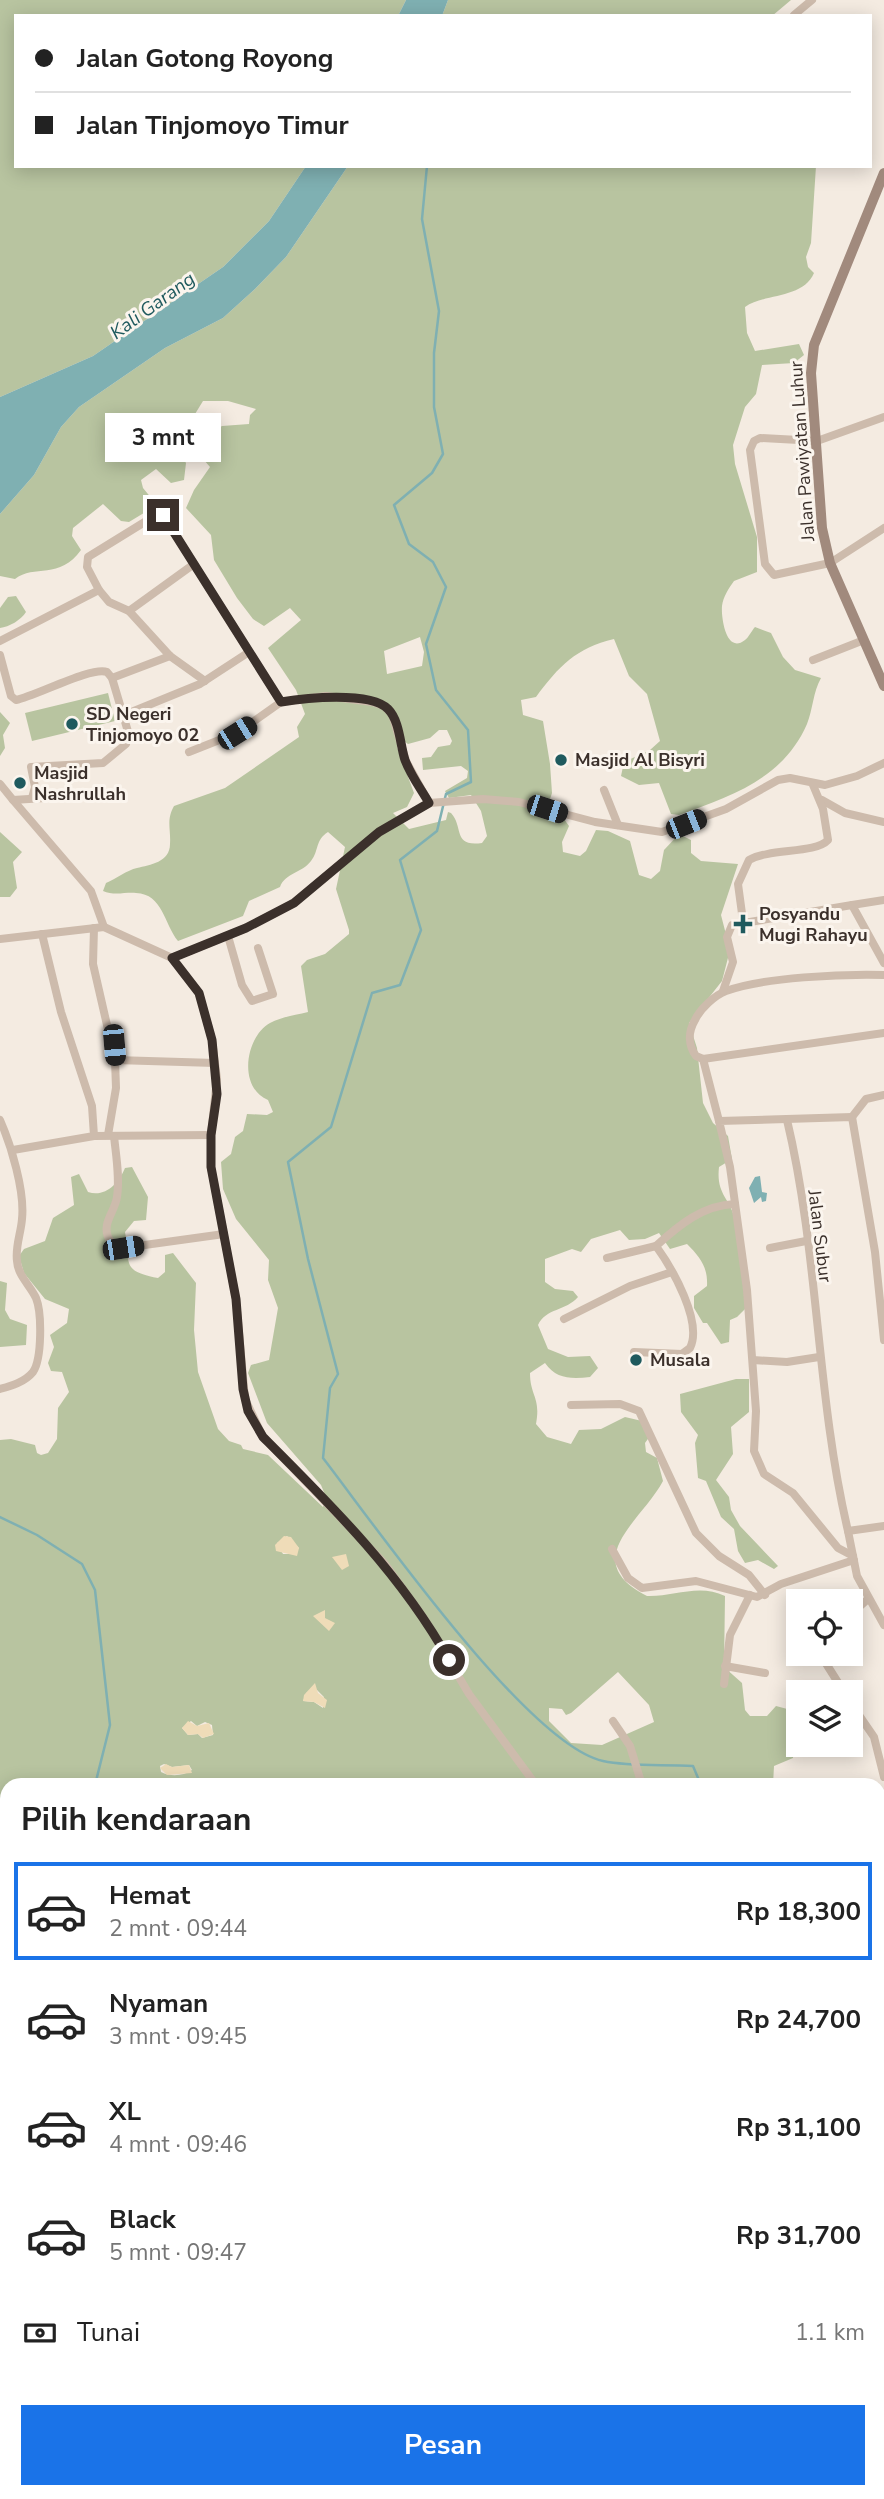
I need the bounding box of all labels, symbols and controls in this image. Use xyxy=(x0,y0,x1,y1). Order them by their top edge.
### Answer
text: Jalan Gotong Royong xyxy=(77,41,333,76)
text: Jalan Tinjomoyo Timur xyxy=(77,108,349,143)
water label: Kali Garang xyxy=(105,266,200,346)
street label: Jalan Pawiyatan Luhur xyxy=(784,360,820,543)
callout: 3 mnt xyxy=(105,414,221,462)
text: 3 mnt xyxy=(132,422,194,453)
route end xyxy=(147,499,179,531)
place label: SD Negeri Tinjomoyo 02 xyxy=(86,702,199,747)
car xyxy=(214,713,261,753)
marker: SD Negeri Tinjomoyo 02 xyxy=(64,716,80,732)
place label: Masjid Al Bisyri xyxy=(575,748,705,772)
marker: Masjid Al Bisyri xyxy=(553,752,569,768)
place label: Masjid Nashrullah xyxy=(34,761,126,806)
marker: Masjid Nashrullah xyxy=(12,775,28,791)
car xyxy=(524,793,571,825)
car xyxy=(663,806,710,842)
place label: Posyandu Mugi Rahayu xyxy=(759,902,868,947)
marker: Posyandu Mugi Rahayu xyxy=(733,914,753,934)
car xyxy=(102,1023,127,1067)
street label: Jalan Subur xyxy=(802,1187,838,1284)
car xyxy=(101,1234,146,1262)
place label: Musala xyxy=(650,1348,710,1372)
marker: Musala xyxy=(628,1352,644,1368)
map controls xyxy=(786,1589,863,1757)
button: locate xyxy=(786,1589,863,1666)
route start xyxy=(433,1644,465,1676)
button: layers xyxy=(786,1680,863,1757)
text: Pilih kendaraan xyxy=(21,1798,251,1841)
text: Hemat xyxy=(109,1878,190,1913)
icon: car xyxy=(25,1880,88,1943)
text: Rp 18,300 xyxy=(736,1894,861,1929)
text: 2 mnt · 09:44 xyxy=(109,1913,247,1944)
text: Nyaman xyxy=(109,1986,208,2021)
icon: car xyxy=(25,1988,88,2051)
text: Rp 24,700 xyxy=(736,2002,861,2037)
text: 3 mnt · 09:45 xyxy=(109,2021,247,2052)
text: XL xyxy=(109,2094,141,2129)
icon: car xyxy=(25,2096,88,2159)
text: Rp 31,100 xyxy=(736,2110,861,2145)
text: 4 mnt · 09:46 xyxy=(109,2129,247,2160)
text: Black xyxy=(109,2202,176,2237)
icon: car xyxy=(25,2204,88,2267)
text: Rp 31,700 xyxy=(736,2218,861,2253)
text: 5 mnt · 09:47 xyxy=(109,2237,247,2268)
icon: cash xyxy=(21,2314,59,2352)
text: Tunai xyxy=(77,2315,140,2350)
text: 1.1 km xyxy=(795,2317,865,2348)
button: Pesan xyxy=(21,2405,865,2485)

